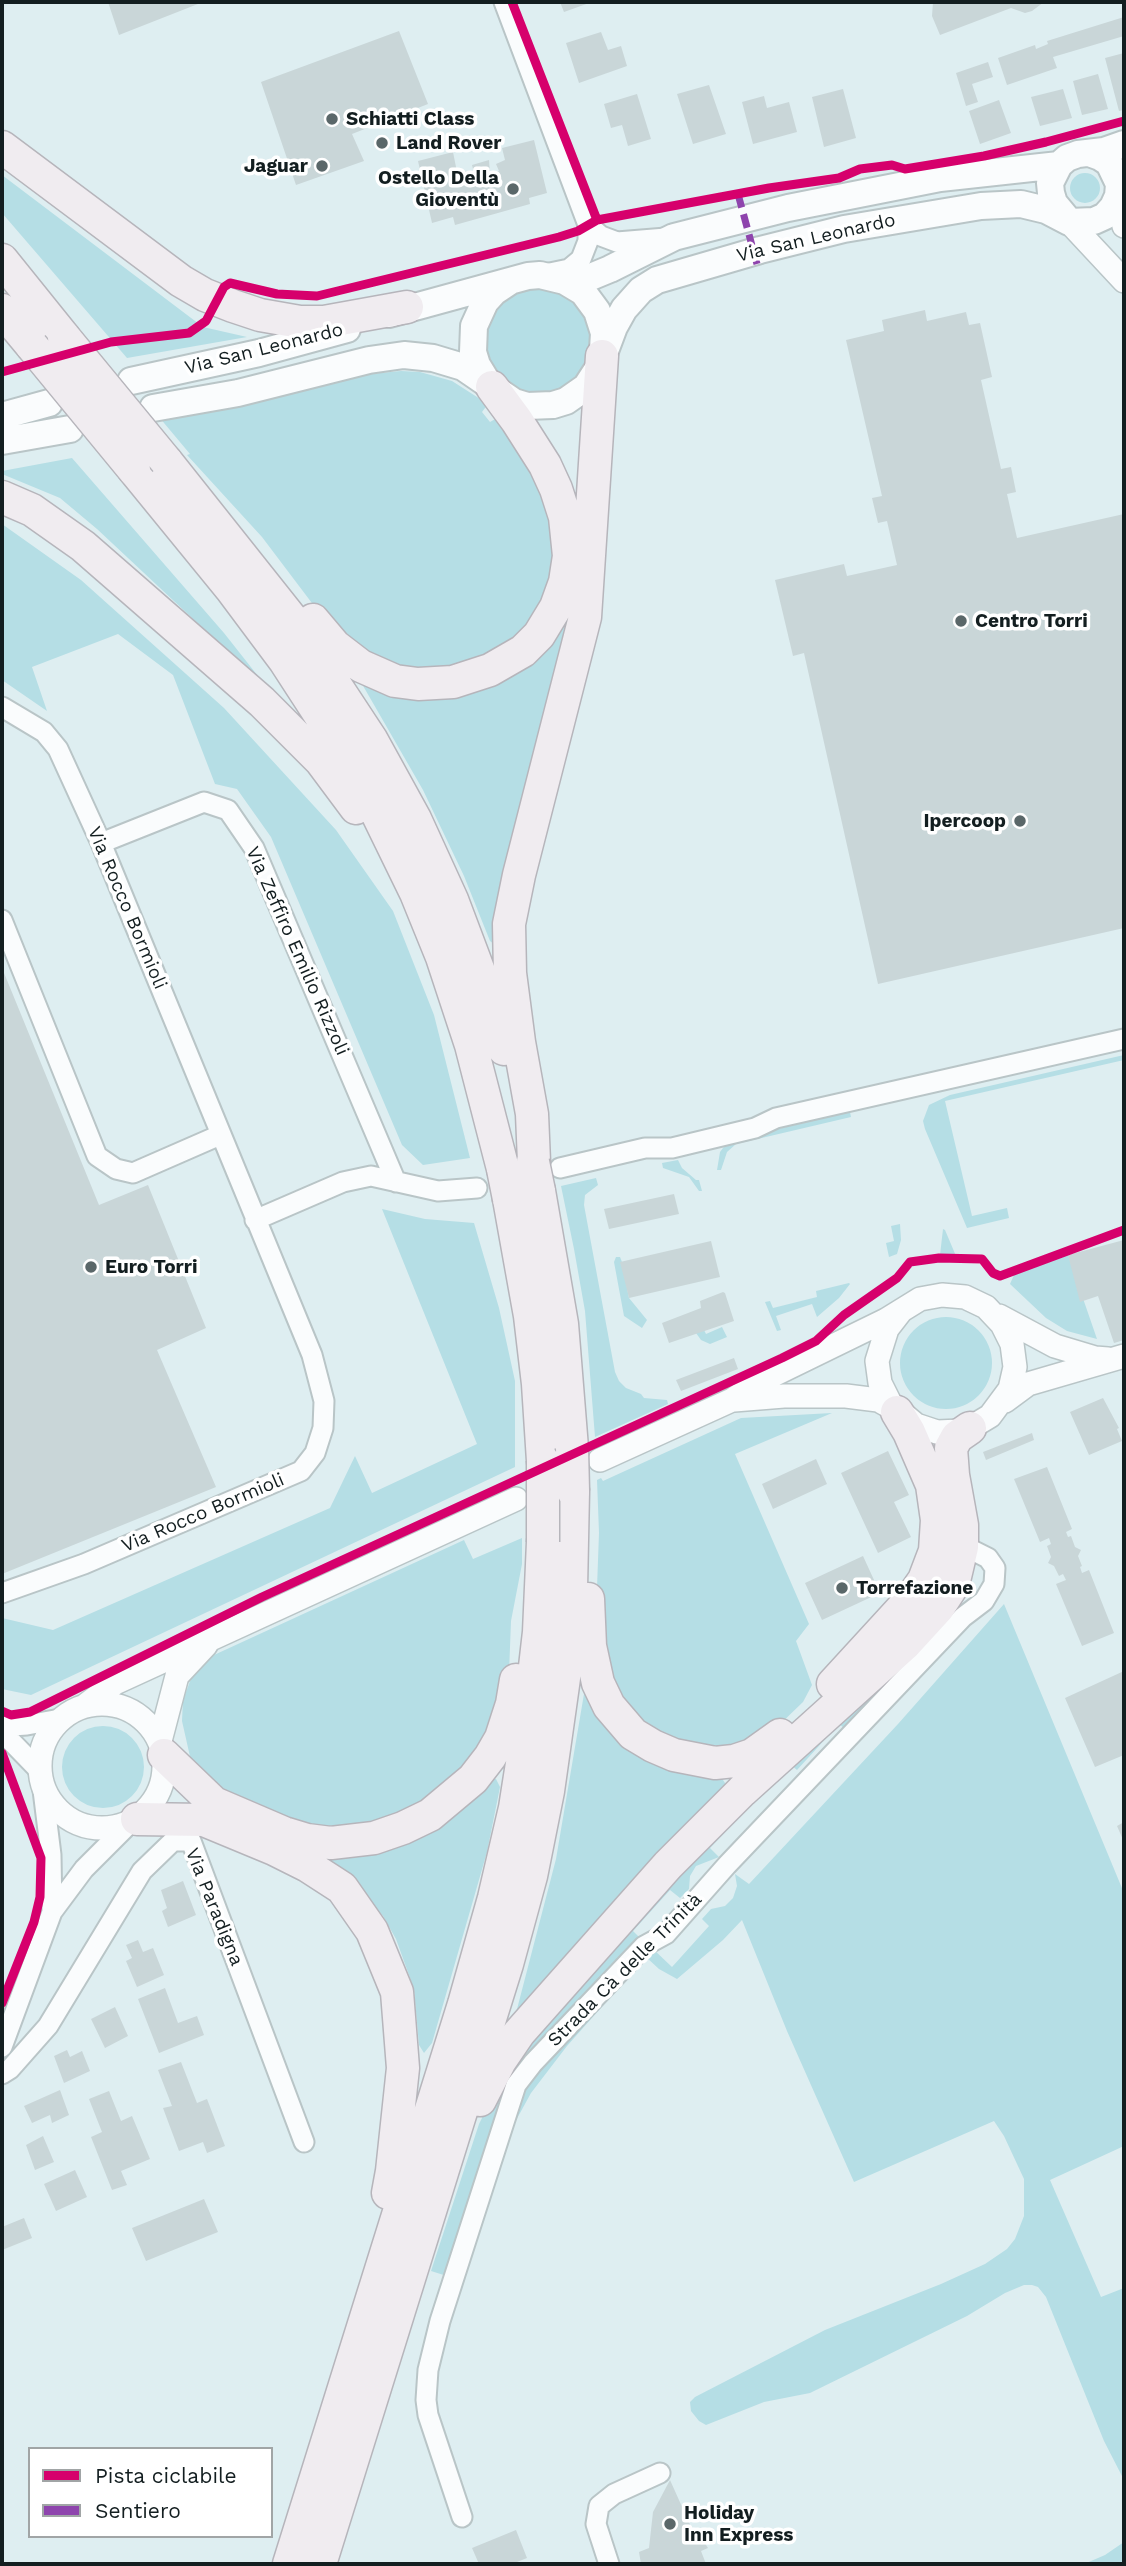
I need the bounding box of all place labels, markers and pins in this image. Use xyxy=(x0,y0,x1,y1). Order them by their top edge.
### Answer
place label: Schiatti Class xyxy=(346,108,474,130)
marker: Schiatti Class xyxy=(324,111,340,127)
place label: Land Rover xyxy=(396,132,501,154)
marker: Land Rover xyxy=(374,135,390,151)
place label: Jaguar xyxy=(244,155,308,177)
marker: Jaguar xyxy=(314,158,330,174)
place label: Ostello Della Gioventù xyxy=(378,167,499,211)
marker: Ostello Della Gioventù xyxy=(505,181,521,197)
place label: Centro Torri xyxy=(975,610,1088,632)
marker: Centro Torri xyxy=(953,613,969,629)
place label: Ipercoop xyxy=(924,810,1006,832)
marker: Ipercoop xyxy=(1012,813,1028,829)
place label: Euro Torri xyxy=(105,1256,197,1278)
marker: Euro Torri xyxy=(83,1259,99,1275)
place label: Torrefazione xyxy=(856,1577,973,1599)
marker: Torrefazione xyxy=(834,1580,850,1596)
place label: Holiday Inn Express xyxy=(684,2502,793,2546)
marker: Holiday Inn Express xyxy=(662,2516,678,2532)

